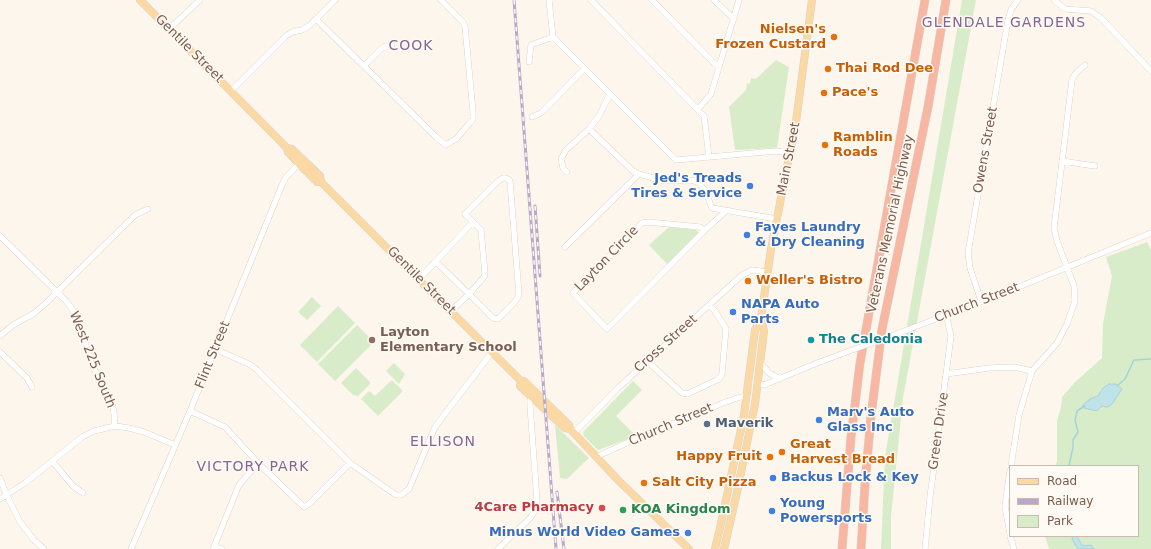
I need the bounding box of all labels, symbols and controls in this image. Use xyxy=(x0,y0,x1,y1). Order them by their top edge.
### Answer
street label: Gentile Street xyxy=(152,12,226,86)
district label: GLENDALE GARDENS xyxy=(922,15,1086,31)
place label: Nielsen's Frozen Custard xyxy=(715,22,826,53)
marker: Nielsen's Frozen Custard xyxy=(829,32,839,42)
district label: COOK xyxy=(389,38,433,54)
place label: Thai Rod Dee xyxy=(836,61,933,77)
marker: Thai Rod Dee xyxy=(823,64,833,74)
place label: Pace's xyxy=(832,85,878,101)
marker: Pace's xyxy=(819,88,829,98)
street label: Owens Street xyxy=(971,106,1001,194)
street label: Main Street xyxy=(774,121,804,197)
place label: Ramblin Roads xyxy=(833,130,893,161)
street label: Veterans Memorial Highway xyxy=(864,133,918,315)
marker: Ramblin Roads xyxy=(820,140,830,150)
place label: Jed's Treads Tires & Service xyxy=(631,171,742,202)
marker: Jed's Treads Tires & Service xyxy=(745,181,755,191)
place label: Fayes Laundry & Dry Cleaning xyxy=(755,220,865,251)
street label: Layton Circle xyxy=(572,223,642,295)
marker: Fayes Laundry & Dry Cleaning xyxy=(742,230,752,240)
street label: Gentile Street xyxy=(384,244,458,318)
place label: Weller's Bistro xyxy=(756,273,863,289)
marker: Weller's Bistro xyxy=(743,276,753,286)
street label: Church Street xyxy=(932,280,1022,326)
place label: NAPA Auto Parts xyxy=(741,297,819,328)
marker: NAPA Auto Parts xyxy=(728,307,738,317)
street label: West 225 South xyxy=(66,309,118,411)
street label: Cross Street xyxy=(631,312,701,376)
street label: Flint Street xyxy=(192,319,234,391)
place label: Layton Elementary School xyxy=(380,325,517,356)
place label: The Caledonia xyxy=(819,332,923,348)
marker: Layton Elementary School xyxy=(367,335,377,345)
marker: The Caledonia xyxy=(806,335,816,345)
street label: Green Drive xyxy=(926,391,952,471)
street label: Church Street xyxy=(627,400,715,450)
place label: Marv's Auto Glass Inc xyxy=(827,405,914,436)
marker: Marv's Auto Glass Inc xyxy=(814,415,824,425)
place label: Maverik xyxy=(715,416,774,432)
marker: Maverik xyxy=(702,419,712,429)
district label: ELLISON xyxy=(410,434,476,450)
place label: Great Harvest Bread xyxy=(790,437,895,468)
marker: Great Harvest Bread xyxy=(777,447,787,457)
place label: Happy Fruit xyxy=(676,449,762,465)
marker: Happy Fruit xyxy=(765,452,775,462)
district label: VICTORY PARK xyxy=(197,459,309,475)
legend xyxy=(1009,465,1139,537)
place label: Backus Lock & Key xyxy=(781,470,919,486)
marker: Backus Lock & Key xyxy=(768,473,778,483)
text: Road xyxy=(1047,474,1077,488)
place label: Salt City Pizza xyxy=(652,475,756,491)
marker: Salt City Pizza xyxy=(639,478,649,488)
text: Railway xyxy=(1047,494,1093,508)
place label: Young Powersports xyxy=(780,496,872,527)
place label: 4Care Pharmacy xyxy=(474,500,594,516)
place label: KOA Kingdom xyxy=(631,502,731,518)
marker: 4Care Pharmacy xyxy=(597,503,607,513)
marker: KOA Kingdom xyxy=(618,505,628,515)
marker: Young Powersports xyxy=(767,506,777,516)
text: Park xyxy=(1047,514,1073,528)
place label: Minus World Video Games xyxy=(489,525,680,541)
marker: Minus World Video Games xyxy=(683,528,693,538)

